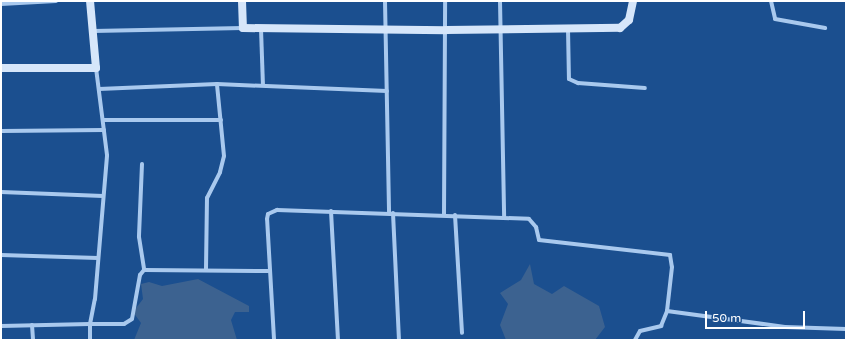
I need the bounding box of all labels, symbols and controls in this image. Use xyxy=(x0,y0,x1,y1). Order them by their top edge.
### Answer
scale bar xyxy=(707,303,807,329)
text: 50 m xyxy=(712,311,741,325)

